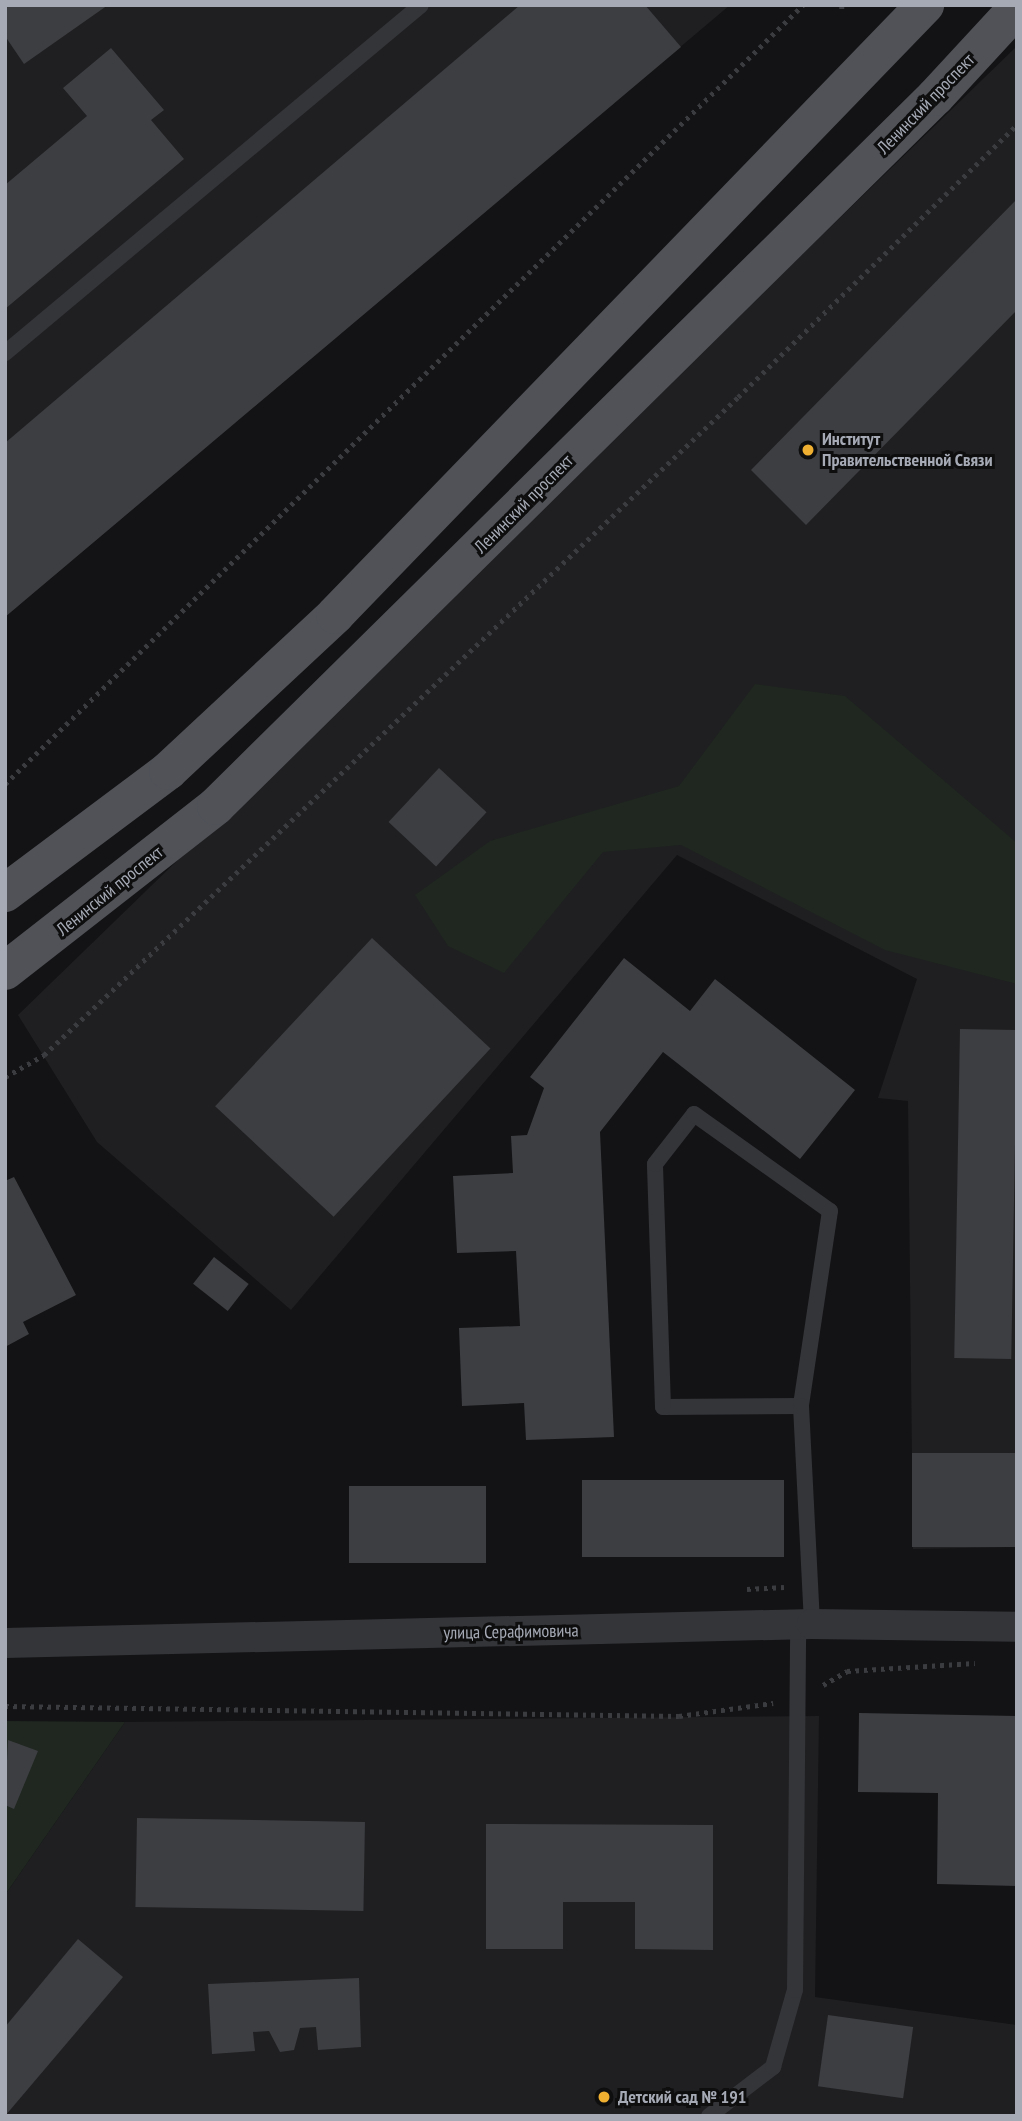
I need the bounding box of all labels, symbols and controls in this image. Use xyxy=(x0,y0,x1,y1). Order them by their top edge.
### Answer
street label: Ленинский проспект xyxy=(873,50,979,158)
place label: Институт Правительственной Связи xyxy=(822,429,993,472)
marker: Институт Правительственной Связи xyxy=(800,442,816,458)
street label: Ленинский проспект xyxy=(470,450,578,558)
street label: Ленинский проспект xyxy=(52,841,168,941)
street label: улица Серафимовича xyxy=(443,1620,579,1644)
place label: Детский сад № 191 xyxy=(618,2086,746,2108)
marker: Детский сад № 191 xyxy=(596,2089,612,2105)

